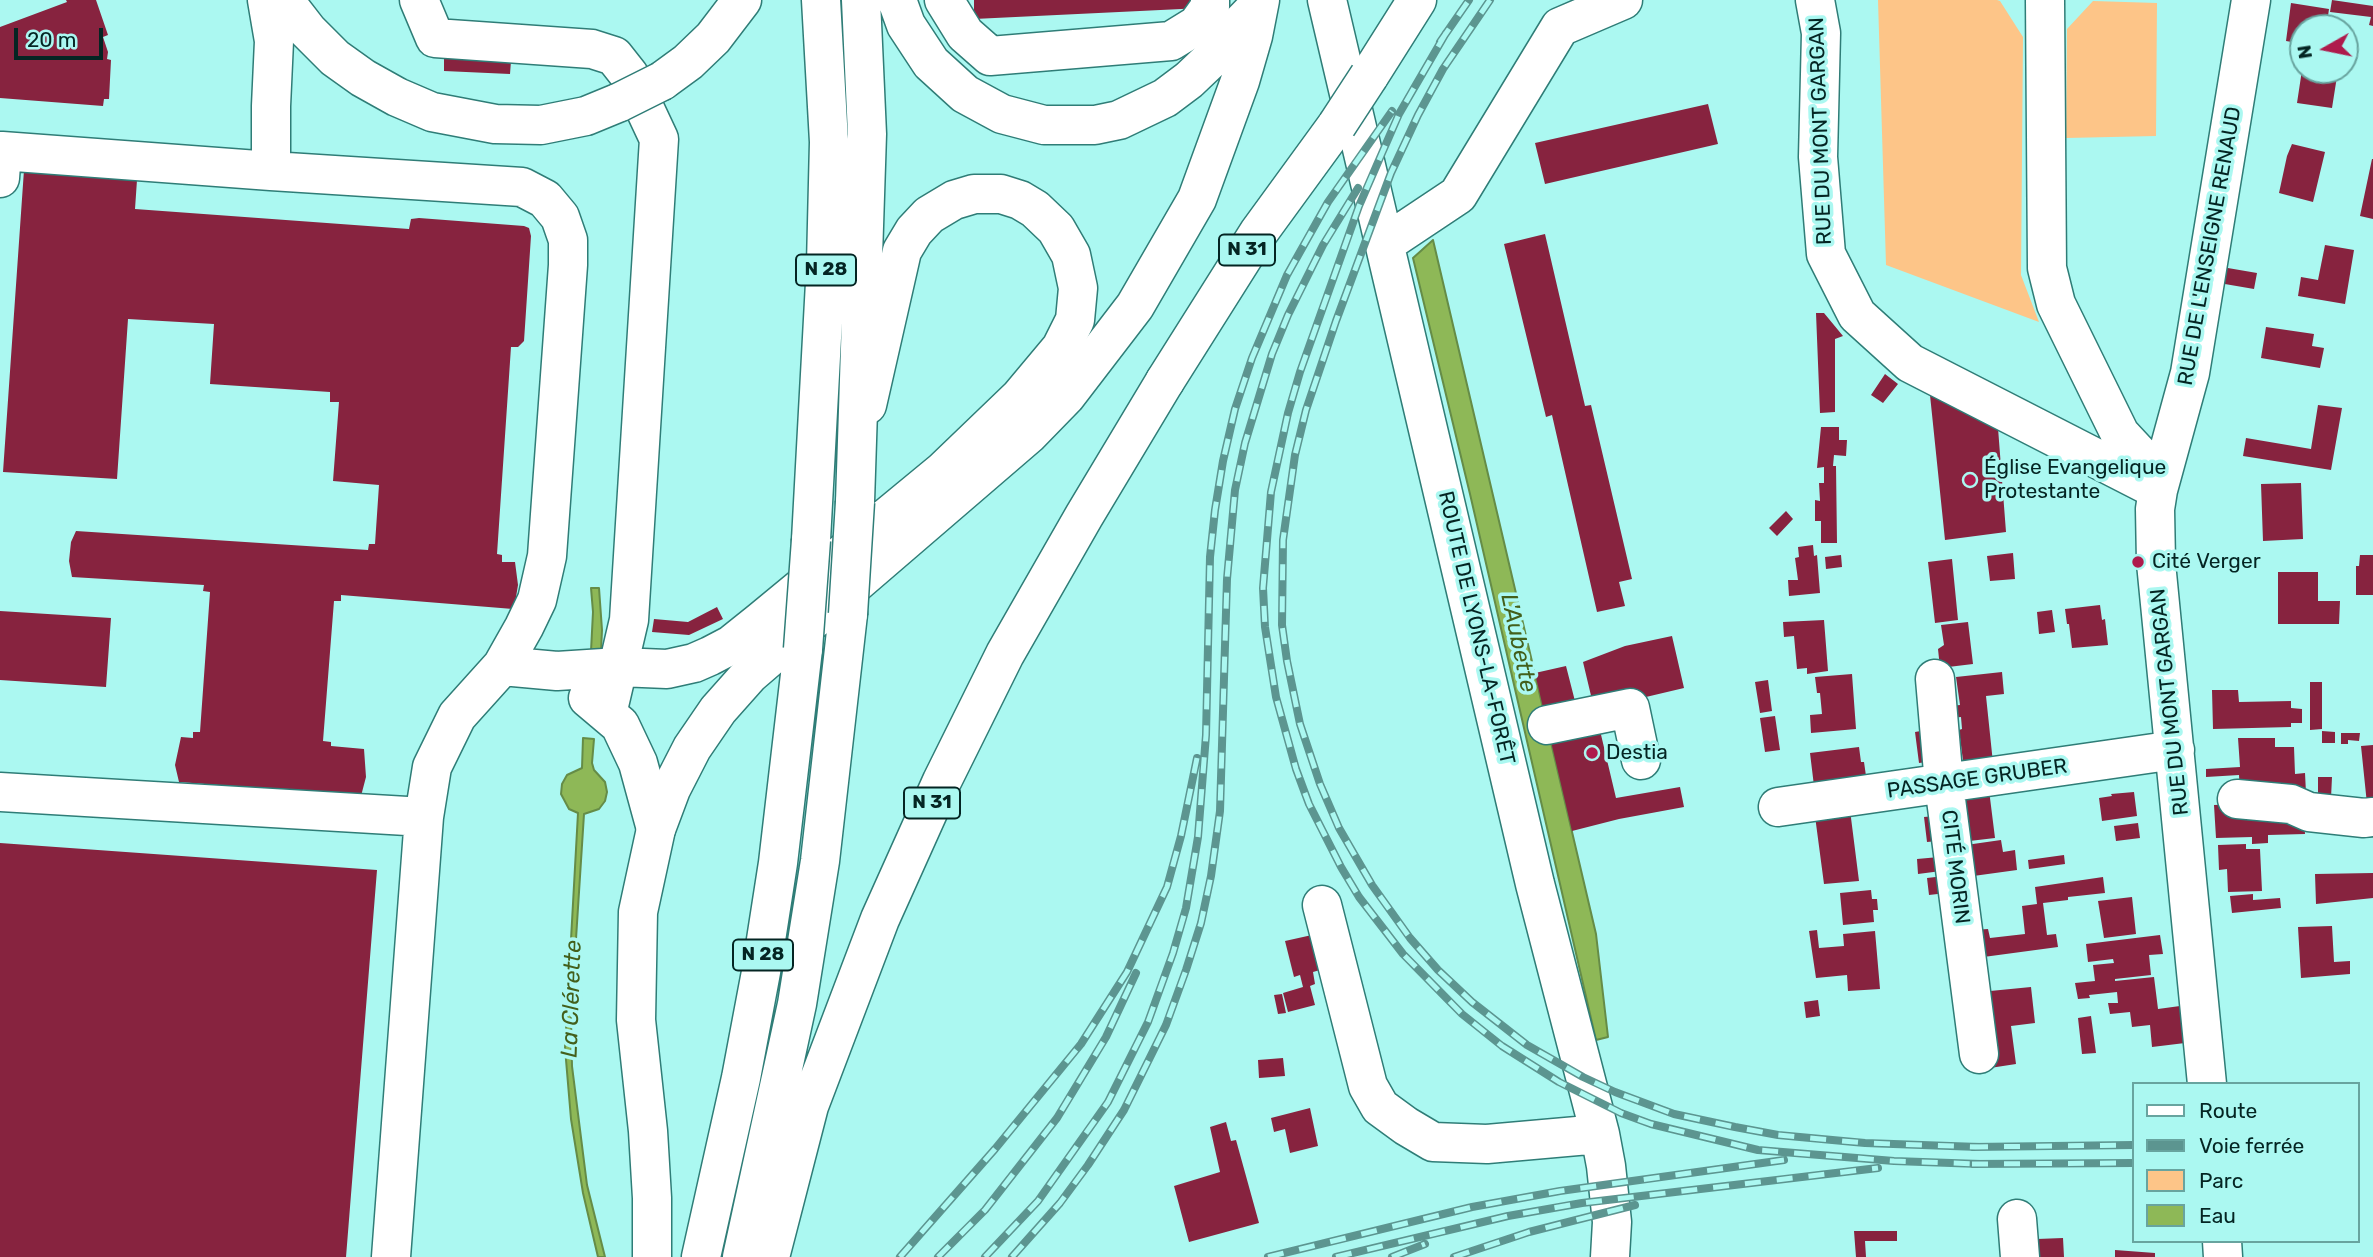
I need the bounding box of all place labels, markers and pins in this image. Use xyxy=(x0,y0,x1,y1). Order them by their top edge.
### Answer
place label: Église Evangelique Protestante xyxy=(1984,455,2166,505)
marker: Église Evangelique Protestante xyxy=(1962,472,1978,488)
place label: Cité Verger xyxy=(2152,549,2261,575)
marker: Cité Verger xyxy=(2130,554,2146,570)
place label: Destia xyxy=(1606,740,1668,766)
marker: Destia xyxy=(1584,745,1600,761)

